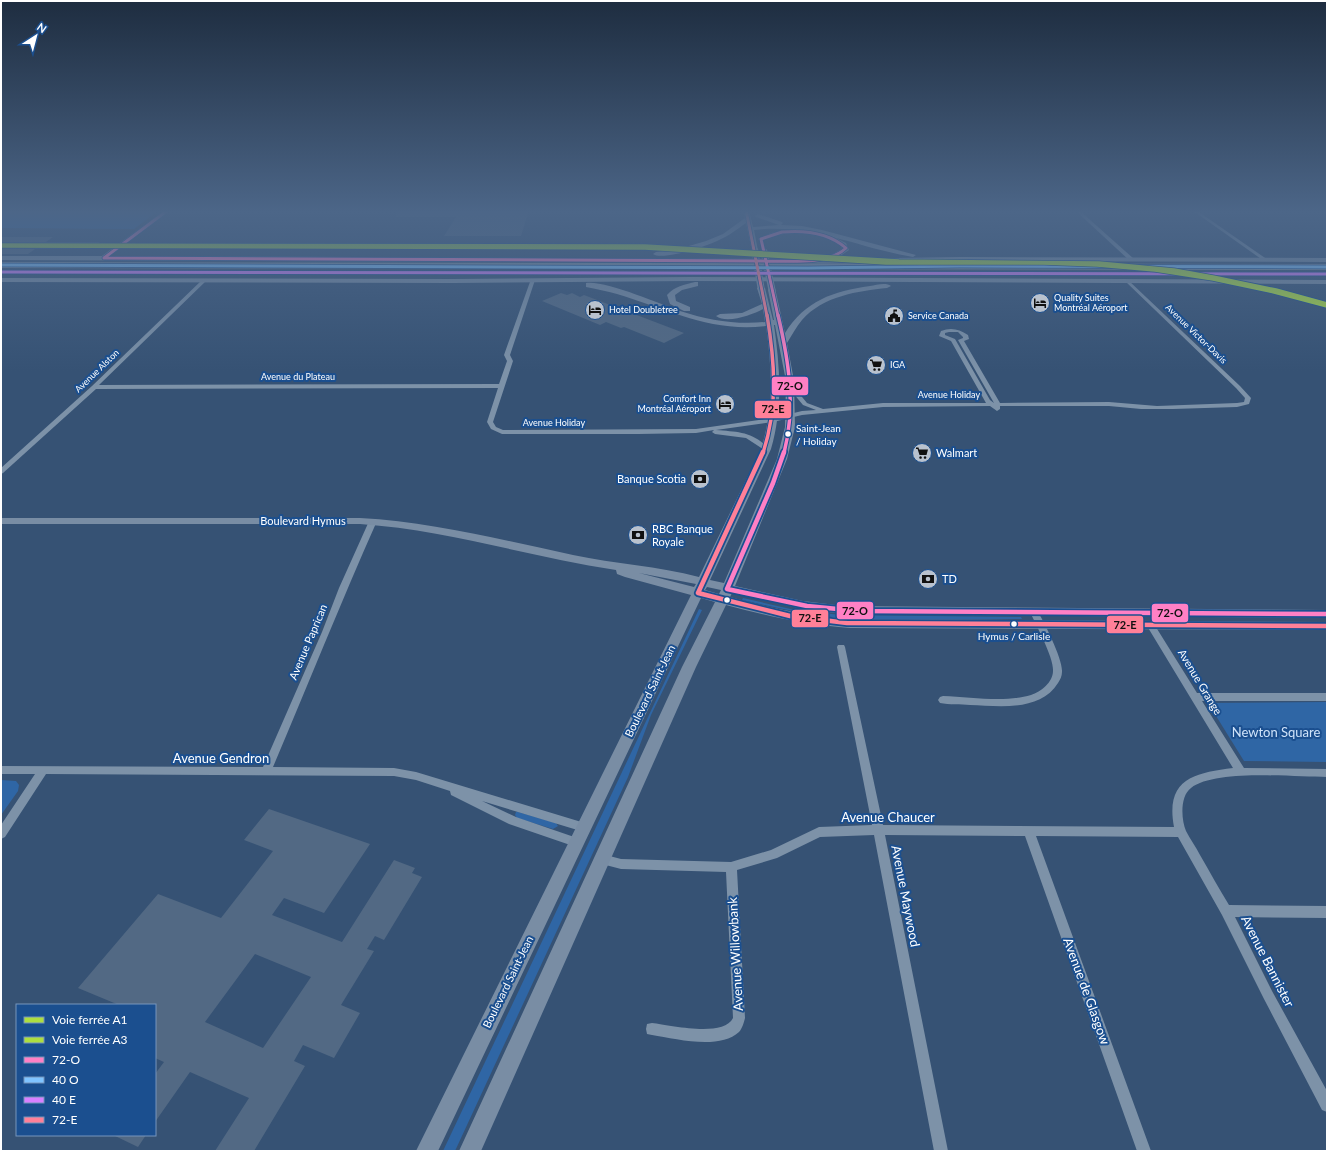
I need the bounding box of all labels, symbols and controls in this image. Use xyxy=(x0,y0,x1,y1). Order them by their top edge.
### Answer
north arrow xyxy=(16,16,56,56)
text: N xyxy=(35,20,49,35)
hotel icon: Quality Suites Montréal Aéroport xyxy=(1029,292,1051,314)
place label: Quality Suites Montréal Aéroport xyxy=(1054,292,1128,313)
hotel icon: Hotel Doubletree xyxy=(584,299,606,321)
street label: Avenue Victor-Davis xyxy=(1163,302,1229,366)
place label: Hotel Doubletree xyxy=(609,304,678,315)
public building icon: Service Canada xyxy=(883,305,905,327)
place label: Service Canada xyxy=(908,310,968,321)
street label: Avenue Alston xyxy=(72,347,121,394)
supermarket icon: IGA xyxy=(865,354,887,376)
place label: IGA xyxy=(890,359,906,370)
street label: Avenue du Plateau xyxy=(261,371,335,382)
line badge: 72-O xyxy=(771,376,809,396)
text: 72-O xyxy=(777,379,803,392)
street label: Avenue Holiday xyxy=(918,389,980,400)
place label: Comfort Inn Montréal Aéroport xyxy=(637,393,712,414)
hotel icon: Comfort Inn Montréal Aéroport xyxy=(714,393,736,415)
line badge: 72-E xyxy=(754,400,792,419)
text: 72-E xyxy=(761,402,785,415)
street label: Avenue Holiday xyxy=(523,417,585,428)
place label: Saint-Jean / Holiday xyxy=(796,422,841,447)
marker: Saint-Jean / Holiday xyxy=(783,429,793,439)
supermarket icon: Walmart xyxy=(911,442,933,464)
place label: Walmart xyxy=(936,446,977,459)
bank icon: Banque Scotia xyxy=(689,468,711,490)
place label: Banque Scotia xyxy=(617,472,686,485)
street label: Boulevard Hymus xyxy=(260,514,346,527)
place label: RBC Banque Royale xyxy=(652,522,713,548)
bank icon: RBC Banque Royale xyxy=(627,524,649,546)
bank icon: TD xyxy=(917,568,939,590)
place label: TD xyxy=(942,572,957,585)
unlabelled marker xyxy=(722,595,732,605)
line badge: 72-O xyxy=(836,601,874,620)
street label: Avenue Paprican xyxy=(286,602,329,682)
line badge: 72-O xyxy=(1151,603,1189,623)
text: 72-O xyxy=(842,604,868,617)
text: 72-O xyxy=(1157,606,1183,619)
line badge: 72-E xyxy=(791,609,829,628)
text: 72-E xyxy=(798,611,822,624)
line badge: 72-E xyxy=(1106,615,1144,634)
text: 72-E xyxy=(1113,618,1137,631)
marker: Hymus / Carlisle xyxy=(1009,619,1019,629)
place label: Hymus / Carlisle xyxy=(978,630,1050,642)
street label: Boulevard Saint-Jean xyxy=(622,643,677,739)
street label: Avenue Grange xyxy=(1176,647,1225,717)
park label: Newton Square xyxy=(1232,724,1320,740)
street label: Avenue Gendron xyxy=(173,750,269,766)
street label: Avenue Chaucer xyxy=(841,809,935,825)
street label: Avenue Maywood xyxy=(888,844,924,948)
street label: Avenue Willowbank xyxy=(724,896,746,1011)
street label: Avenue Bannister xyxy=(1238,913,1298,1010)
street label: Boulevard Saint-Jean xyxy=(480,934,535,1030)
street label: Avenue de Glasgow xyxy=(1060,935,1114,1047)
legend xyxy=(16,1004,156,1136)
text: Voie ferrée A1 xyxy=(52,1012,128,1027)
text: Voie ferrée A3 xyxy=(52,1032,128,1047)
text: 72-O xyxy=(52,1052,80,1067)
text: 40 O xyxy=(52,1072,79,1087)
text: 40 E xyxy=(52,1092,76,1107)
text: 72-E xyxy=(52,1112,77,1127)

